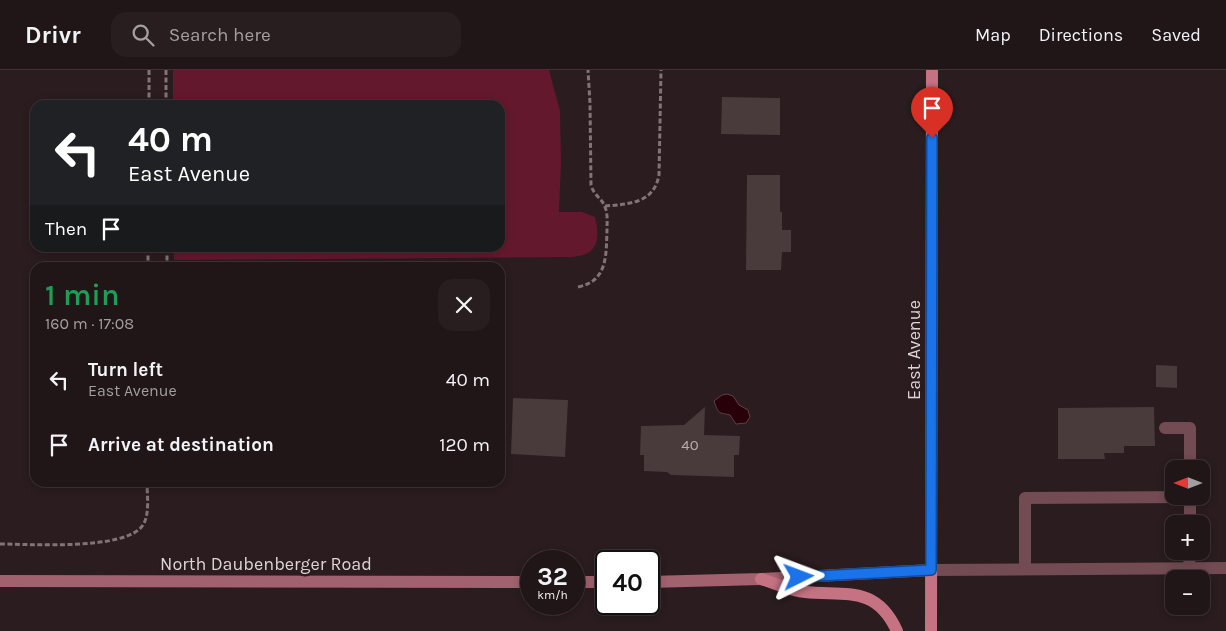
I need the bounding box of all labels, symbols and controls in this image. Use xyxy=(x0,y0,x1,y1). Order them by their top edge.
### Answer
search box xyxy=(111,12,461,57)
text: Drivr xyxy=(25,21,81,49)
icon: search xyxy=(129,21,157,49)
text: Search here xyxy=(169,24,271,46)
text: Map xyxy=(975,24,1011,46)
text: Directions xyxy=(1039,24,1123,46)
text: Saved xyxy=(1151,24,1201,46)
pin xyxy=(911,87,953,138)
icon: arrive xyxy=(918,94,946,122)
text: 40 m xyxy=(128,119,213,160)
icon: left xyxy=(45,120,110,185)
text: East Avenue xyxy=(128,161,250,187)
icon: arrive xyxy=(97,215,125,243)
text: Then xyxy=(45,218,87,240)
text: 1 min xyxy=(45,277,119,313)
button: close xyxy=(438,279,490,331)
street label: East Avenue xyxy=(903,300,925,400)
text: 160 m · 17:08 xyxy=(45,314,134,333)
text: Turn left xyxy=(88,359,163,381)
icon: left xyxy=(45,366,73,394)
text: 40 m xyxy=(446,369,490,391)
text: East Avenue xyxy=(88,381,177,400)
icon: arrive xyxy=(45,431,73,459)
text: Arrive at destination xyxy=(88,434,274,456)
text: 120 m xyxy=(439,434,490,456)
house number: 40 xyxy=(681,436,699,454)
north arrow xyxy=(1165,460,1210,505)
map controls xyxy=(1165,460,1210,615)
button: + xyxy=(1165,515,1210,560)
speed limit sign: 40 xyxy=(595,550,660,615)
position arrow xyxy=(772,550,824,602)
street label: North Daubenberger Road xyxy=(160,553,372,575)
text: 32 xyxy=(537,562,568,591)
button: − xyxy=(1165,570,1210,615)
text: km/h xyxy=(537,588,568,602)

